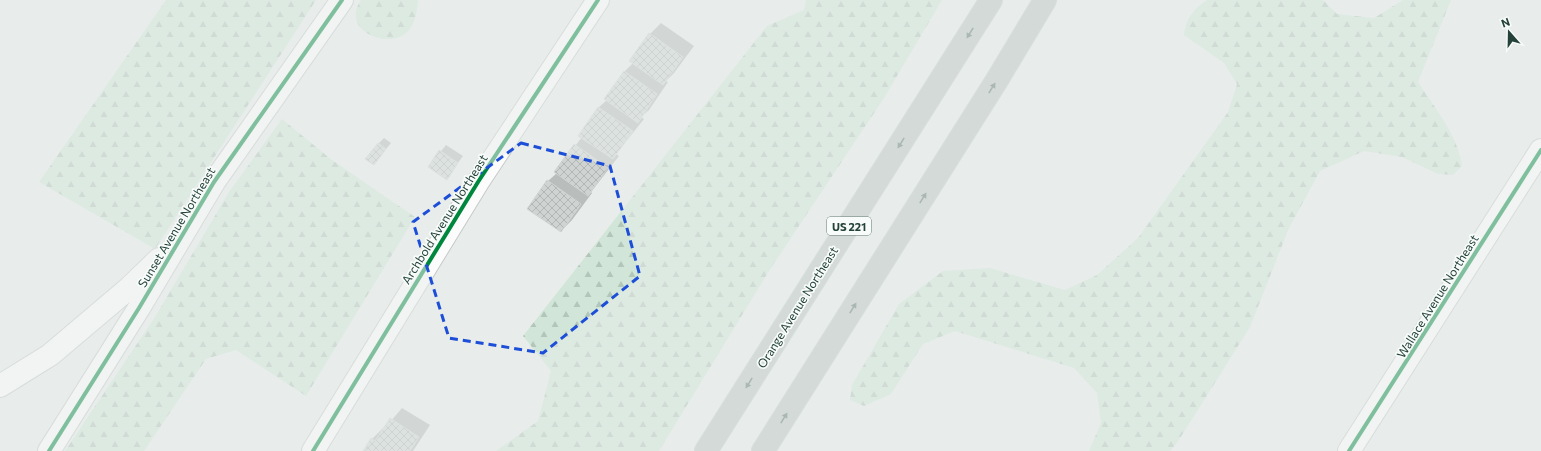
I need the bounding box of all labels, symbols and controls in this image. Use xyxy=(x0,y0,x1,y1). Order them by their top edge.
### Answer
north arrow xyxy=(1489,12,1529,52)
text: N xyxy=(1499,15,1512,30)
one-way arrow xyxy=(966,28,974,38)
one-way arrow xyxy=(988,83,996,93)
one-way arrow xyxy=(897,137,904,149)
street label: Archbold Avenue Northeast xyxy=(398,152,490,286)
street label: Sunset Avenue Northeast xyxy=(135,164,217,290)
one-way arrow xyxy=(919,192,926,204)
road number: US 221 xyxy=(827,217,871,235)
street label: Wallace Avenue Northeast xyxy=(1393,232,1481,360)
street label: Orange Avenue Northeast xyxy=(754,244,840,370)
one-way arrow xyxy=(849,303,857,313)
one-way arrow xyxy=(745,378,753,388)
one-way arrow xyxy=(780,412,787,424)

